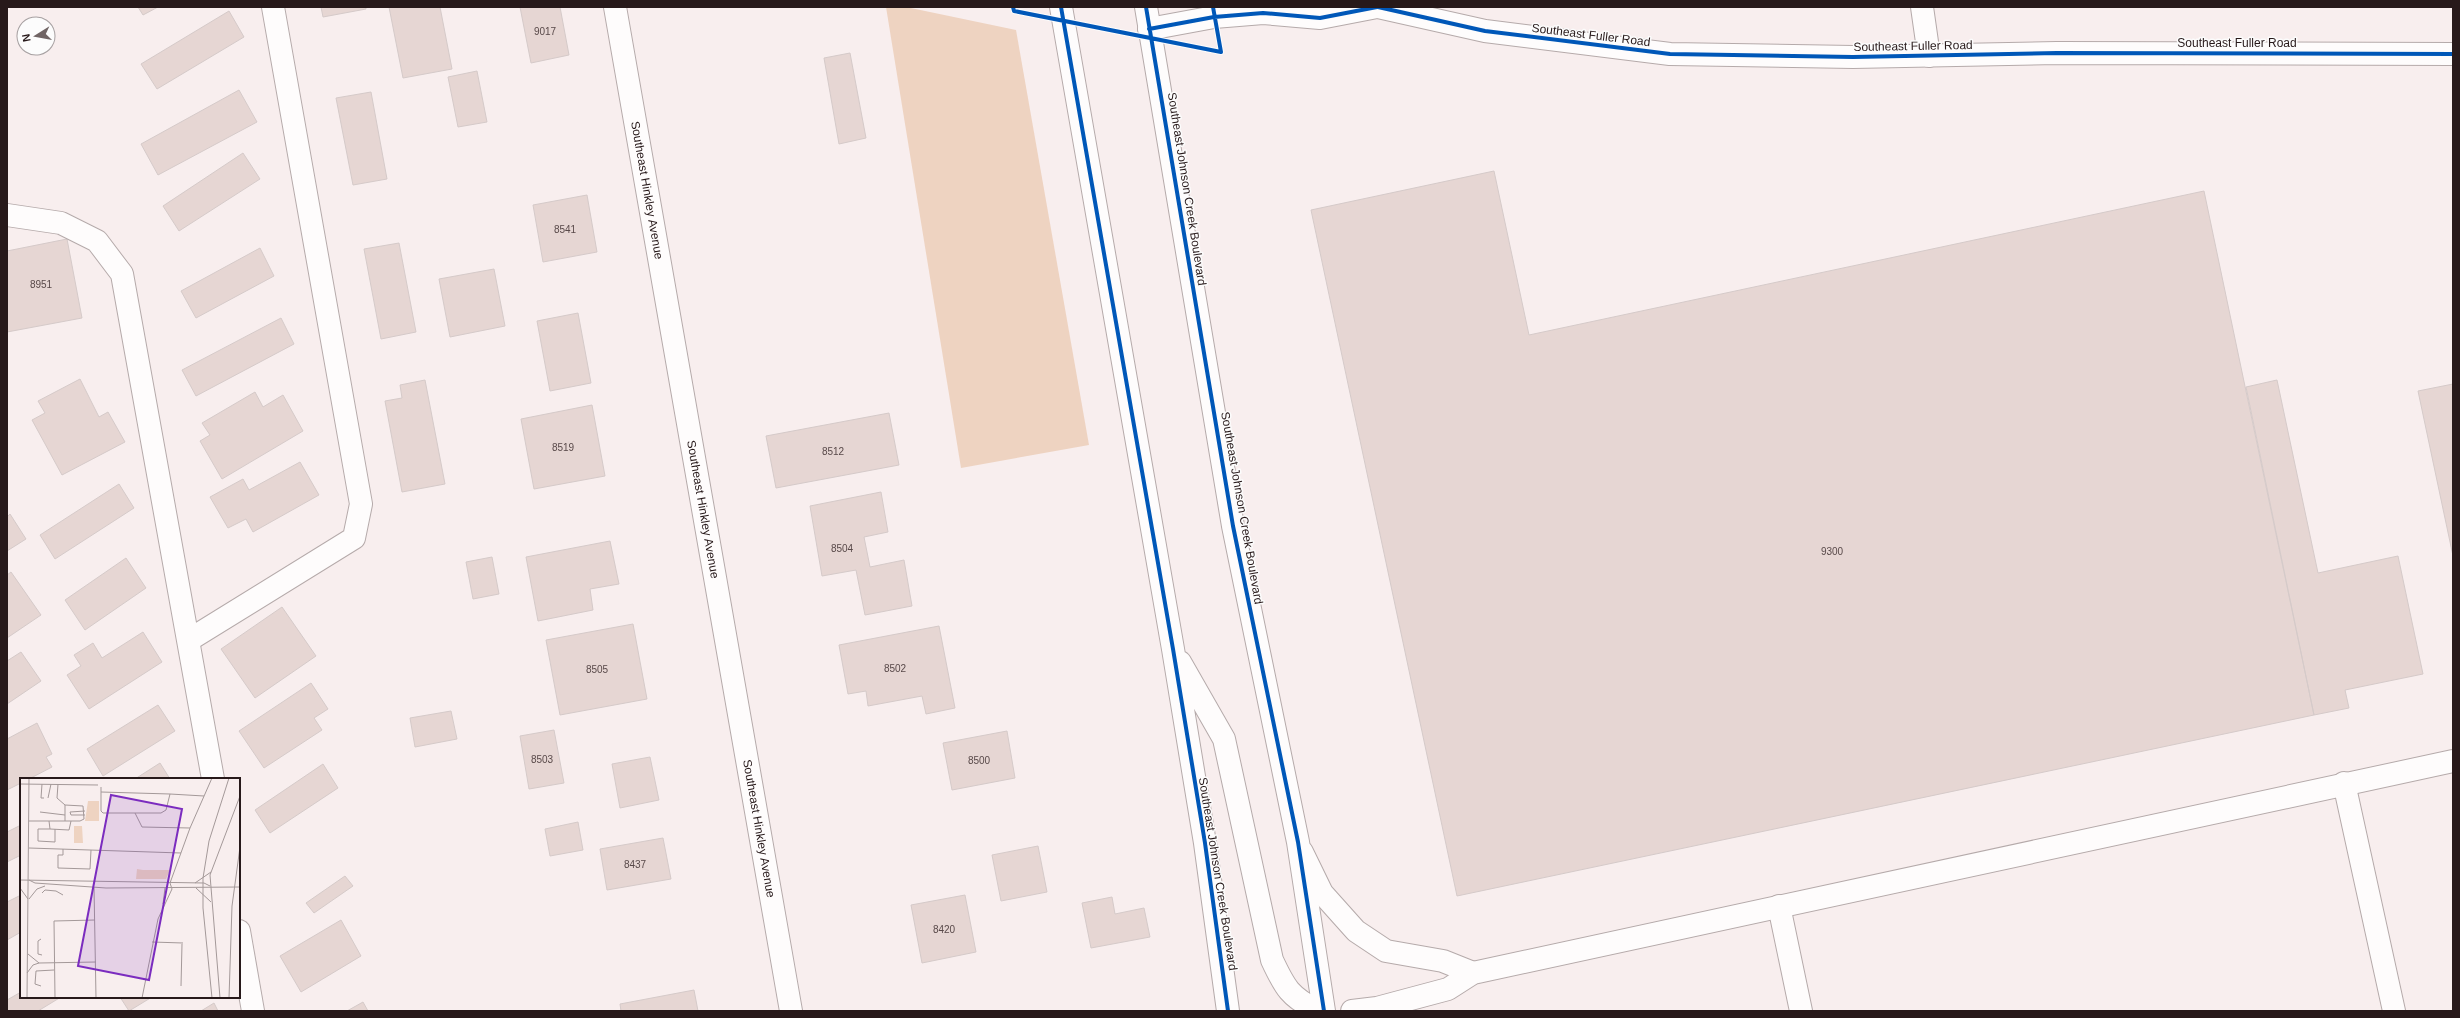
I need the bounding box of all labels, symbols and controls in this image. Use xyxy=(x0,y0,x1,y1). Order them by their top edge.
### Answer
north arrow xyxy=(16,16,56,56)
street label: Southeast Fuller Road xyxy=(1531,21,1651,49)
house number: 9017 xyxy=(534,26,557,37)
text: N xyxy=(20,33,33,43)
street label: Southeast Fuller Road xyxy=(2177,36,2297,50)
street label: Southeast Fuller Road xyxy=(1853,38,1973,54)
street label: Southeast Johnson Creek Boulevard xyxy=(1165,91,1209,287)
street label: Southeast Hinkley Avenue xyxy=(628,120,666,261)
house number: 8541 xyxy=(554,224,577,235)
house number: 8951 xyxy=(30,279,53,290)
street label: Southeast Johnson Creek Boulevard xyxy=(1218,411,1266,605)
street label: Southeast Hinkley Avenue xyxy=(684,439,722,580)
house number: 8519 xyxy=(552,442,575,453)
house number: 8512 xyxy=(822,446,845,457)
house number: 8504 xyxy=(831,543,854,554)
house number: 9300 xyxy=(1821,546,1844,557)
house number: 8502 xyxy=(884,663,907,674)
house number: 8505 xyxy=(586,664,609,675)
house number: 8503 xyxy=(531,754,554,765)
house number: 8500 xyxy=(968,755,991,766)
street label: Southeast Hinkley Avenue xyxy=(740,758,778,899)
street label: Southeast Johnson Creek Boulevard xyxy=(1196,776,1240,972)
inset map xyxy=(20,778,240,998)
house number: 8437 xyxy=(624,859,647,870)
house number: 8420 xyxy=(933,924,956,935)

